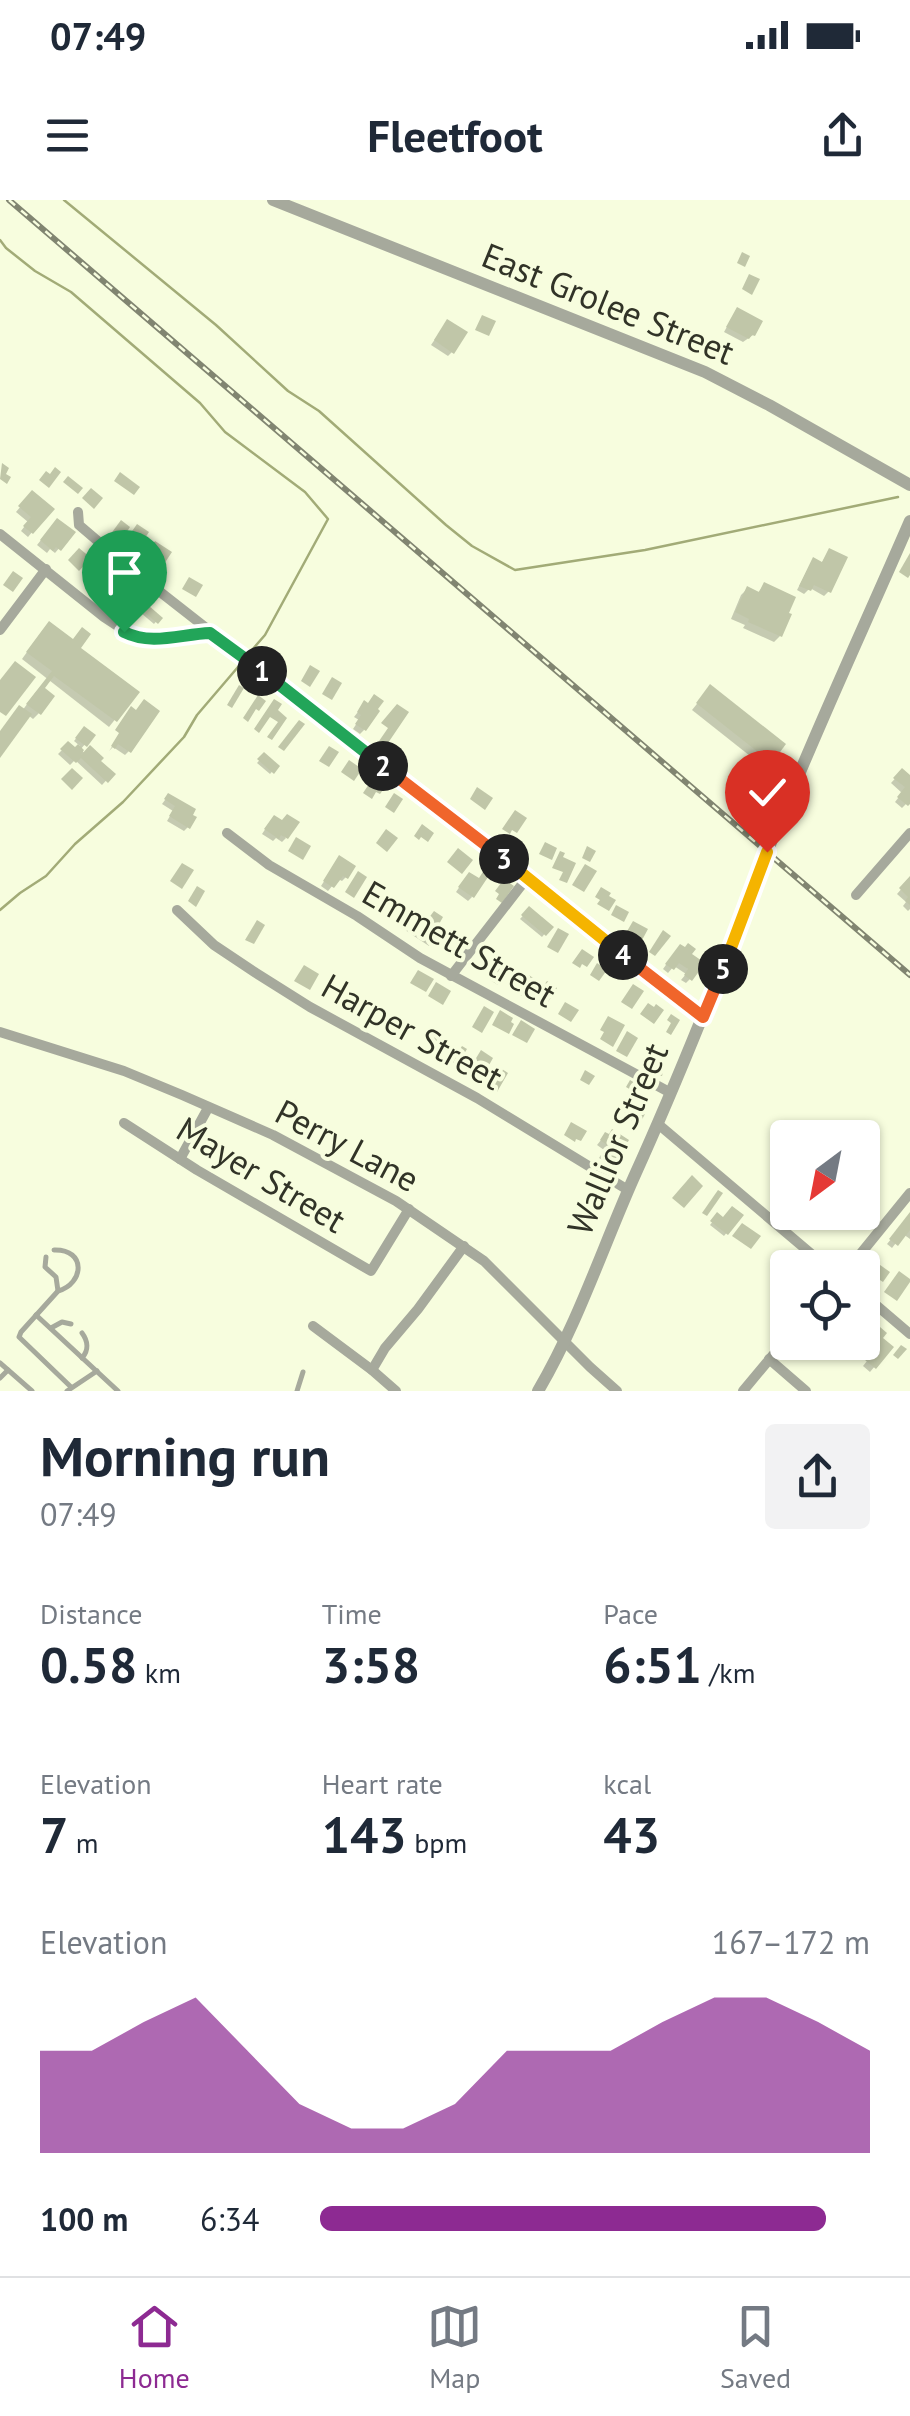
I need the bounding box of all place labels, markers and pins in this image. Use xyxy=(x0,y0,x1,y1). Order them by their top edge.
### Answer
pin xyxy=(82,530,167,633)
pin: 1 xyxy=(237,646,287,696)
pin: 2 xyxy=(358,741,408,791)
pin xyxy=(725,750,810,853)
pin: 3 xyxy=(479,834,529,884)
pin: 4 xyxy=(598,930,648,980)
pin: 5 xyxy=(698,944,748,994)

